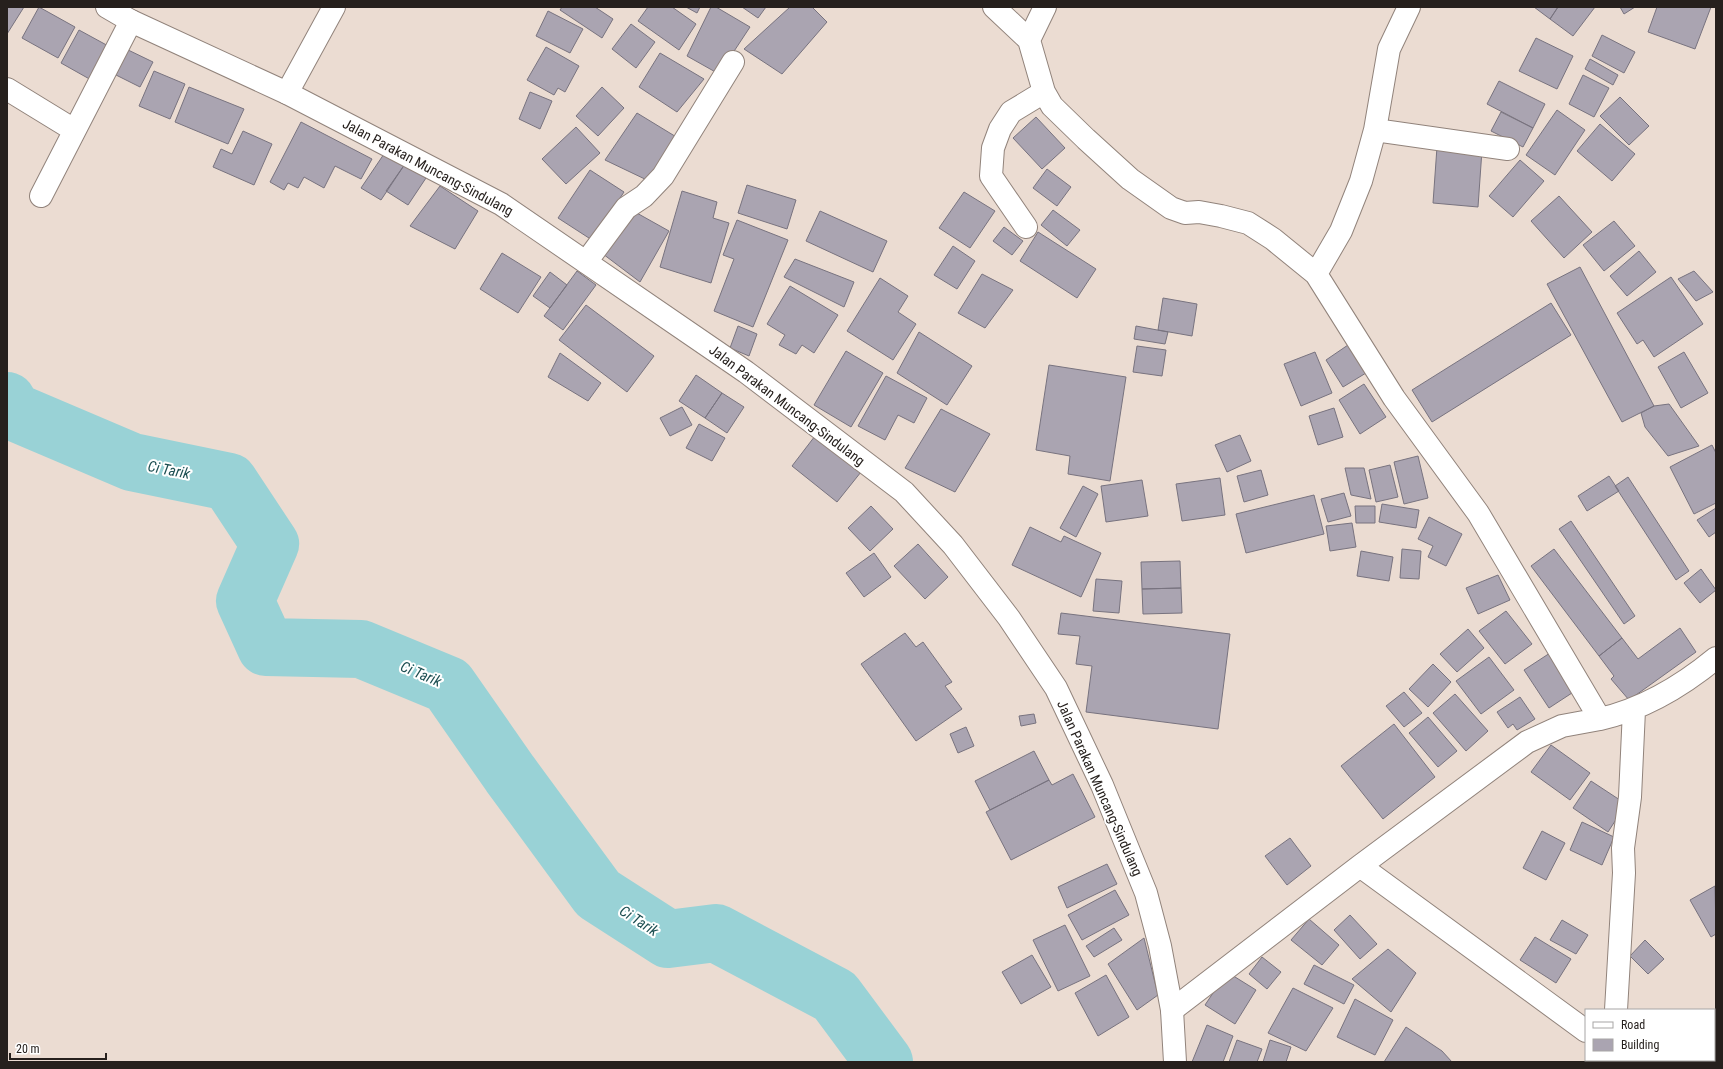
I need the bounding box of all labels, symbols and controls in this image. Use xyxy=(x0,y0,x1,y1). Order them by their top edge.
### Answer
street label: Jalan Parakan Muncang-Sindulang xyxy=(340,115,516,219)
street label: Jalan Parakan Muncang-Sindulang xyxy=(706,341,868,469)
water label: Ci Tarik xyxy=(146,457,192,483)
water label: Ci Tarik xyxy=(398,657,445,691)
street label: Jalan Parakan Muncang-Sindulang xyxy=(1054,698,1146,878)
water label: Ci Tarik xyxy=(616,902,662,940)
legend xyxy=(1585,1009,1715,1061)
text: Road xyxy=(1621,1018,1645,1032)
scale bar xyxy=(10,1035,106,1061)
text: Building xyxy=(1621,1038,1659,1052)
text: 20 m xyxy=(16,1042,40,1056)

